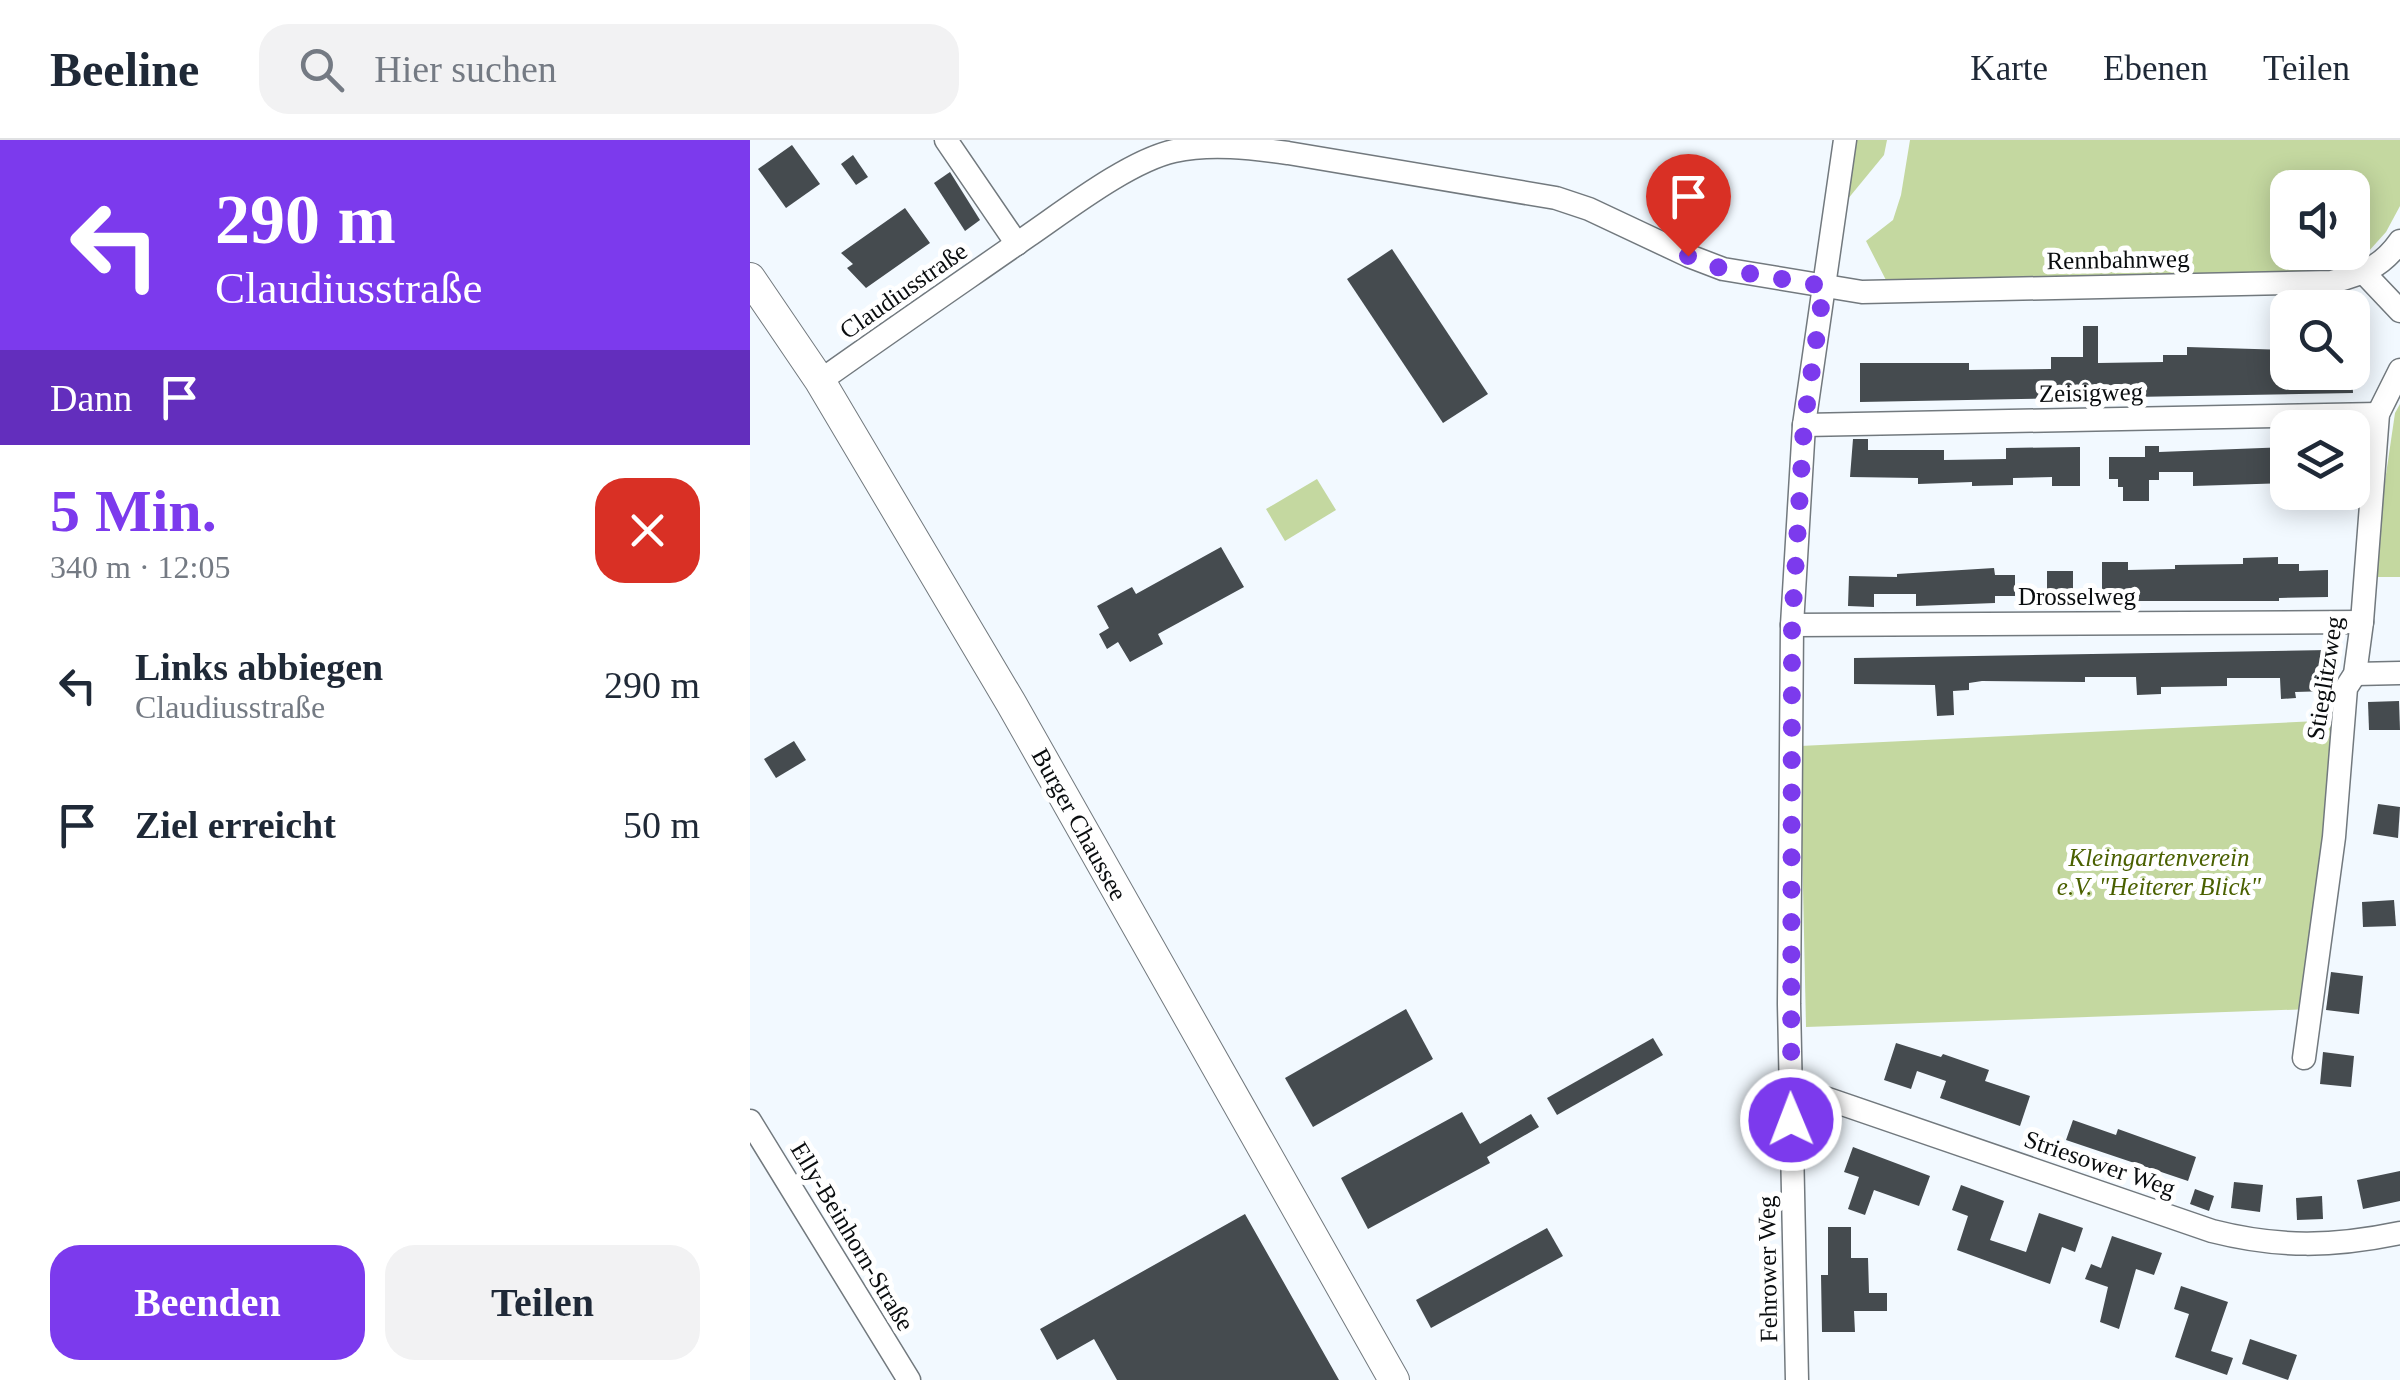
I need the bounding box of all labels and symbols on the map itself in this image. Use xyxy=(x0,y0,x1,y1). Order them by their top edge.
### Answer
pin xyxy=(1646,154,1731,257)
street label: Claudiusstraße xyxy=(835,237,972,344)
street label: Rennbahnweg xyxy=(2046,245,2190,274)
street label: Zeisigweg xyxy=(2039,378,2144,407)
street label: Drosselweg xyxy=(2018,583,2137,610)
street label: Stieglitzweg xyxy=(2301,614,2348,742)
street label: Burger Chaussee xyxy=(1027,744,1132,905)
park label: Kleingartenverein e.V. "Heiterer Blick" xyxy=(2057,844,2262,900)
position arrow xyxy=(1739,1068,1843,1172)
street label: Striesower Weg xyxy=(2021,1125,2179,1202)
street label: Elly-Beinhorn-Straße xyxy=(786,1137,920,1335)
street label: Fehrower Weg xyxy=(1753,1195,1782,1343)

